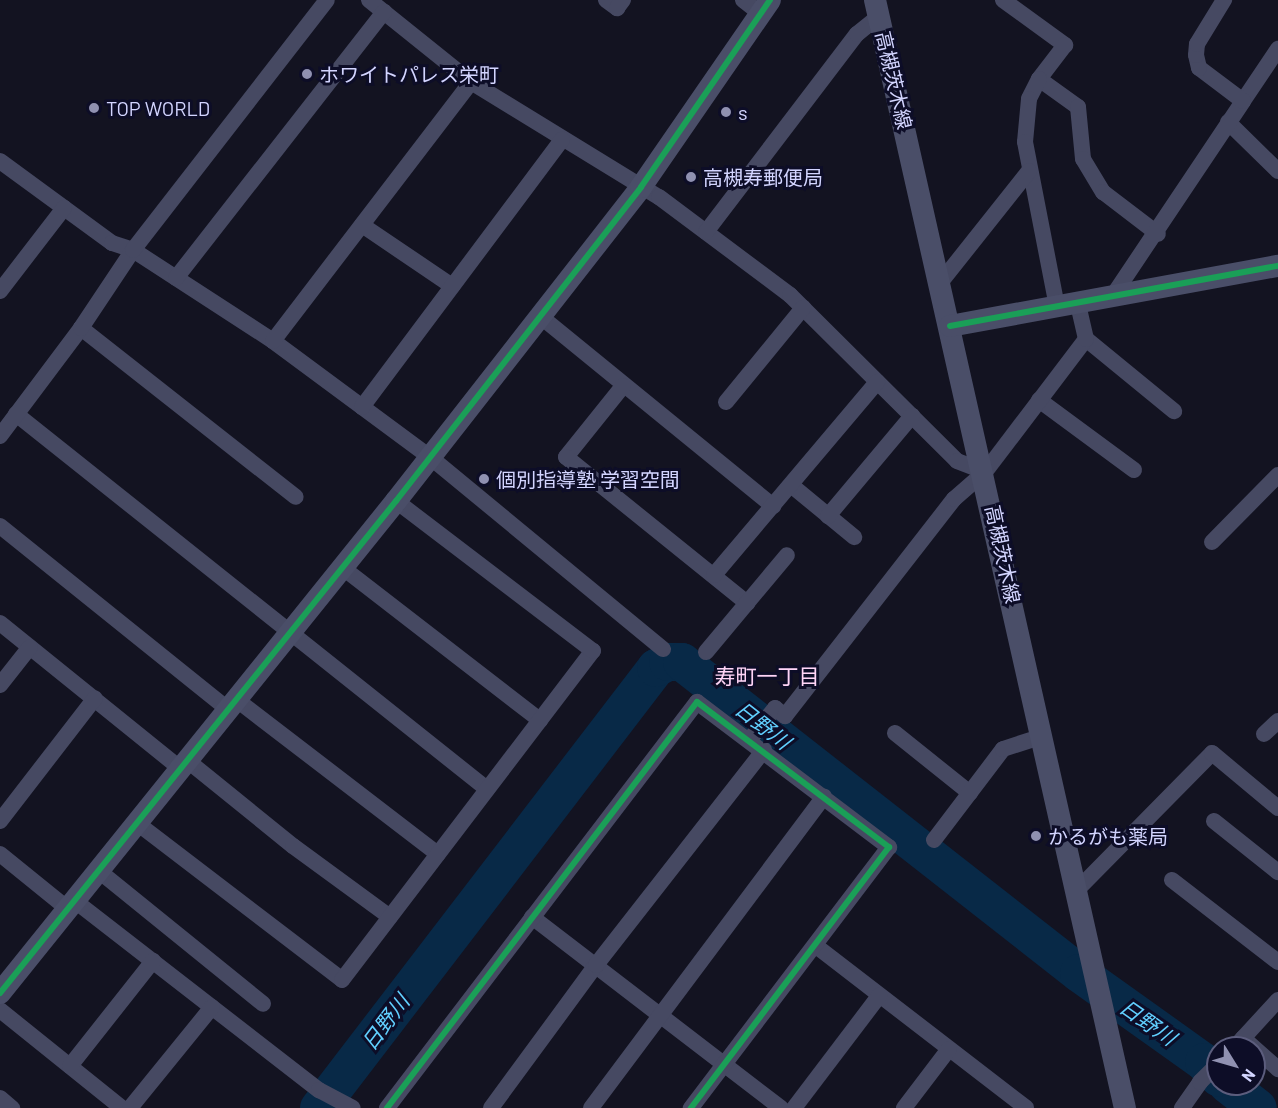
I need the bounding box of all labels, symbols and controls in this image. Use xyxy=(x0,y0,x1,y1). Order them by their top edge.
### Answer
street label: 高槻茨木線 xyxy=(871,29,917,131)
place label: ホワイトパレス栄町 xyxy=(319,62,499,86)
marker: ホワイトパレス栄町 xyxy=(300,67,314,81)
place label: TOP WORLD xyxy=(106,96,210,120)
place label: s xyxy=(738,100,748,124)
marker: TOP WORLD xyxy=(87,101,101,115)
marker: s xyxy=(719,105,733,119)
place label: 高槻寿郵便局 xyxy=(703,165,823,189)
marker: 高槻寿郵便局 xyxy=(684,170,698,184)
place label: 個別指導塾 学習空間 xyxy=(496,467,680,491)
marker: 個別指導塾 学習空間 xyxy=(477,472,491,486)
street label: 高槻茨木線 xyxy=(981,503,1025,605)
district label: 寿町一丁目 xyxy=(715,663,819,689)
water label: 日野川 xyxy=(730,696,796,754)
place label: かるがも薬局 xyxy=(1048,824,1168,848)
marker: かるがも薬局 xyxy=(1029,829,1043,843)
water label: 日野川 xyxy=(356,989,414,1055)
water label: 日野川 xyxy=(1115,994,1181,1050)
north arrow xyxy=(1206,1036,1266,1096)
text: N xyxy=(1238,1066,1260,1086)

